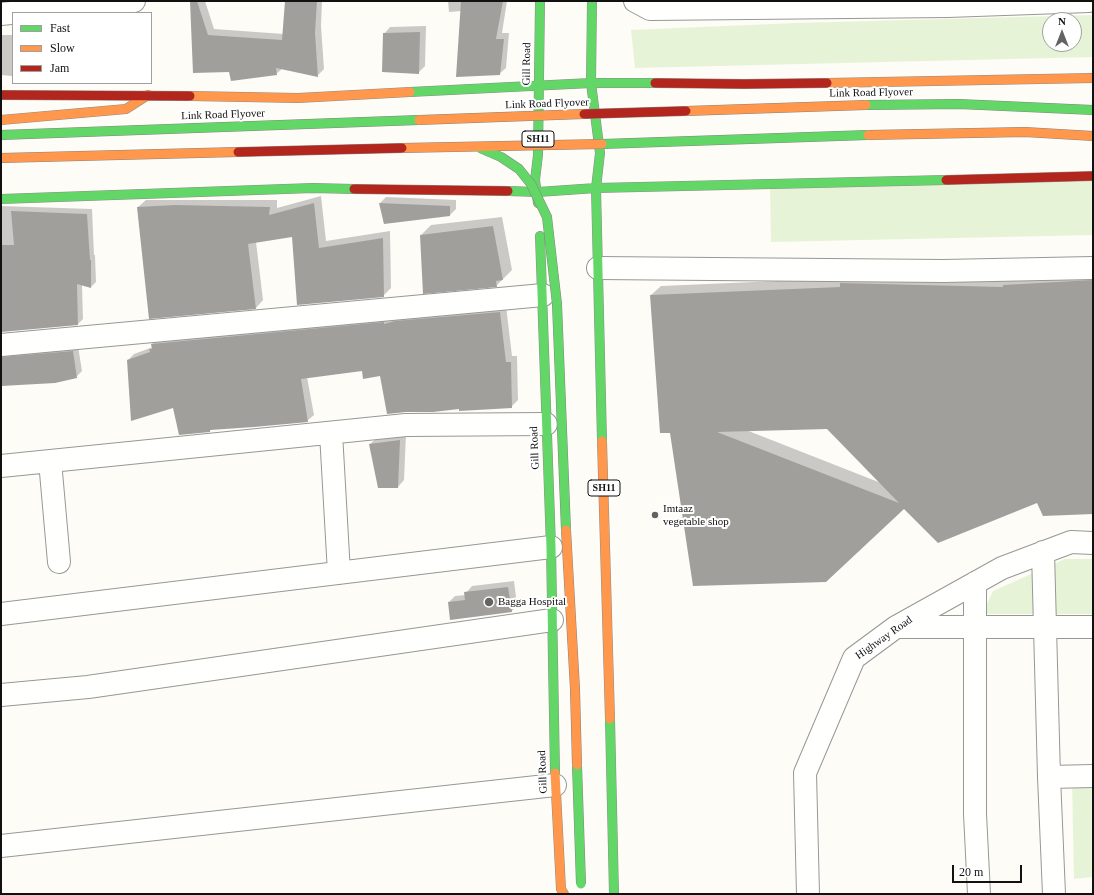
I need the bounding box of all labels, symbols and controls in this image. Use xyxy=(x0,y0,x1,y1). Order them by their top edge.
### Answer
legend xyxy=(12,12,152,84)
north arrow xyxy=(1042,12,1082,52)
text: N xyxy=(1058,15,1066,27)
text: Fast xyxy=(50,21,70,35)
text: Slow xyxy=(50,41,75,55)
street label: Gill Road xyxy=(520,42,534,86)
text: Jam xyxy=(50,61,69,75)
street label: Link Road Flyover xyxy=(829,86,913,100)
street label: Link Road Flyover xyxy=(505,96,589,112)
street label: Link Road Flyover xyxy=(181,107,265,123)
road number: SH11 xyxy=(522,131,554,147)
street label: Gill Road xyxy=(528,426,542,470)
road number: SH11 xyxy=(588,480,620,496)
place label: Imtaaz vegetable shop xyxy=(663,502,729,528)
marker: Imtaaz vegetable shop xyxy=(650,510,660,520)
place label: Bagga Hospital xyxy=(498,595,566,609)
marker: Bagga Hospital xyxy=(483,596,495,608)
street label: Highway Road xyxy=(853,614,915,662)
street label: Gill Road xyxy=(536,750,550,794)
scale bar xyxy=(954,857,1024,883)
text: 20 m xyxy=(959,865,983,879)

